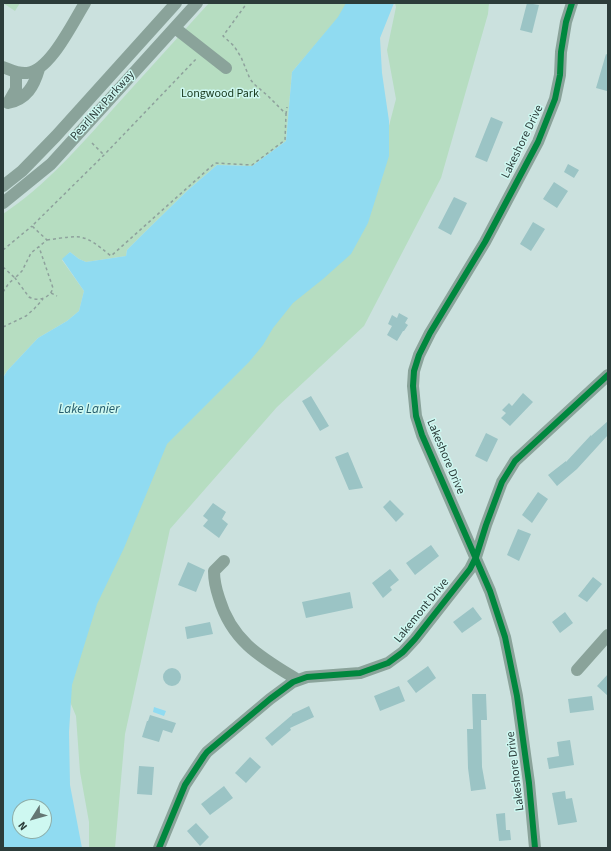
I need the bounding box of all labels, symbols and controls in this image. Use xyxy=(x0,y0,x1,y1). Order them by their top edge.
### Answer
street label: Pearl Nix Parkway xyxy=(68,68,138,144)
park label: Longwood Park xyxy=(181,87,259,101)
street label: Lakeshore Drive xyxy=(499,103,547,181)
water label: Lake Lanier xyxy=(59,402,119,418)
street label: Lakeshore Drive xyxy=(423,417,467,497)
street label: Lakemont Drive xyxy=(392,576,452,646)
street label: Lakeshore Drive xyxy=(504,730,528,812)
north arrow xyxy=(12,799,52,839)
text: N xyxy=(15,818,31,833)

